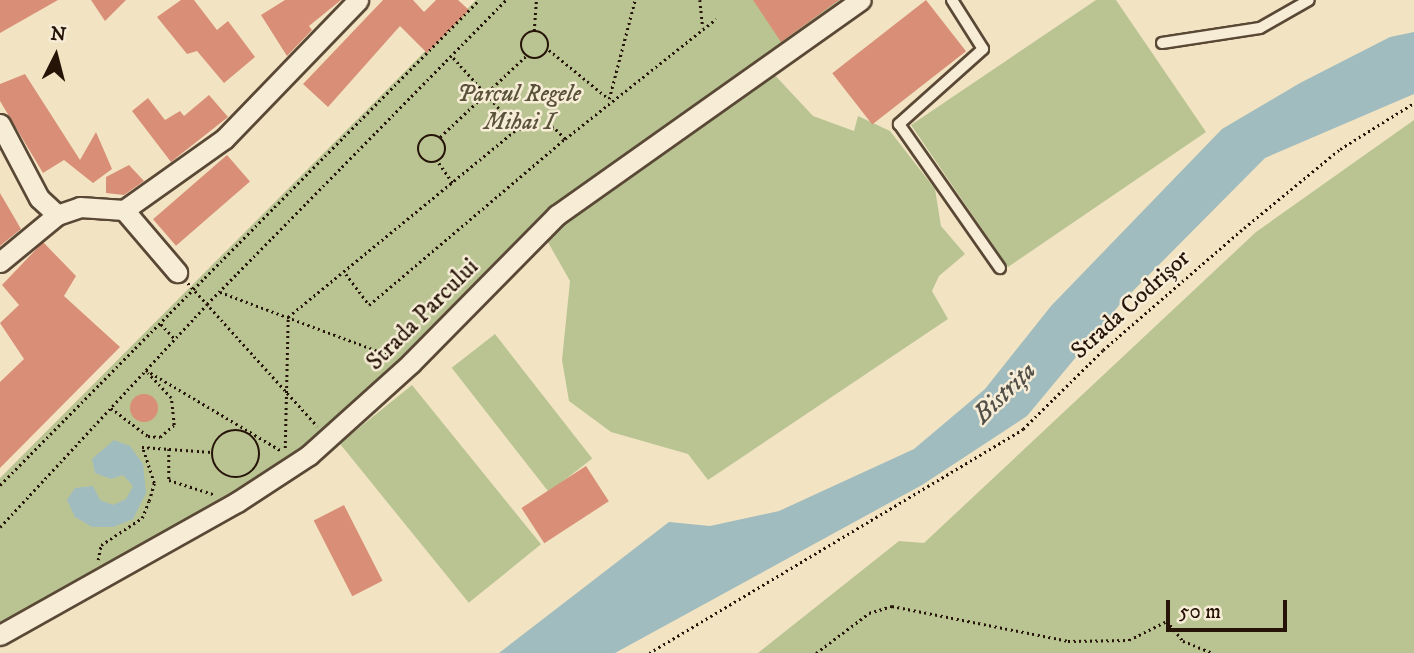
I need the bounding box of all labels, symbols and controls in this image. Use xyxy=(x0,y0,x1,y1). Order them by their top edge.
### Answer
north arrow xyxy=(21,21,91,91)
text: N xyxy=(49,22,67,47)
park label: Parcul Regele Mihai I xyxy=(457,81,581,137)
street label: Strada Codrișor xyxy=(1066,244,1196,366)
street label: Strada Parcului xyxy=(361,253,485,377)
water label: Bistrița xyxy=(967,356,1043,430)
scale bar xyxy=(1169,586,1290,630)
text: 50 m xyxy=(1179,599,1221,625)

